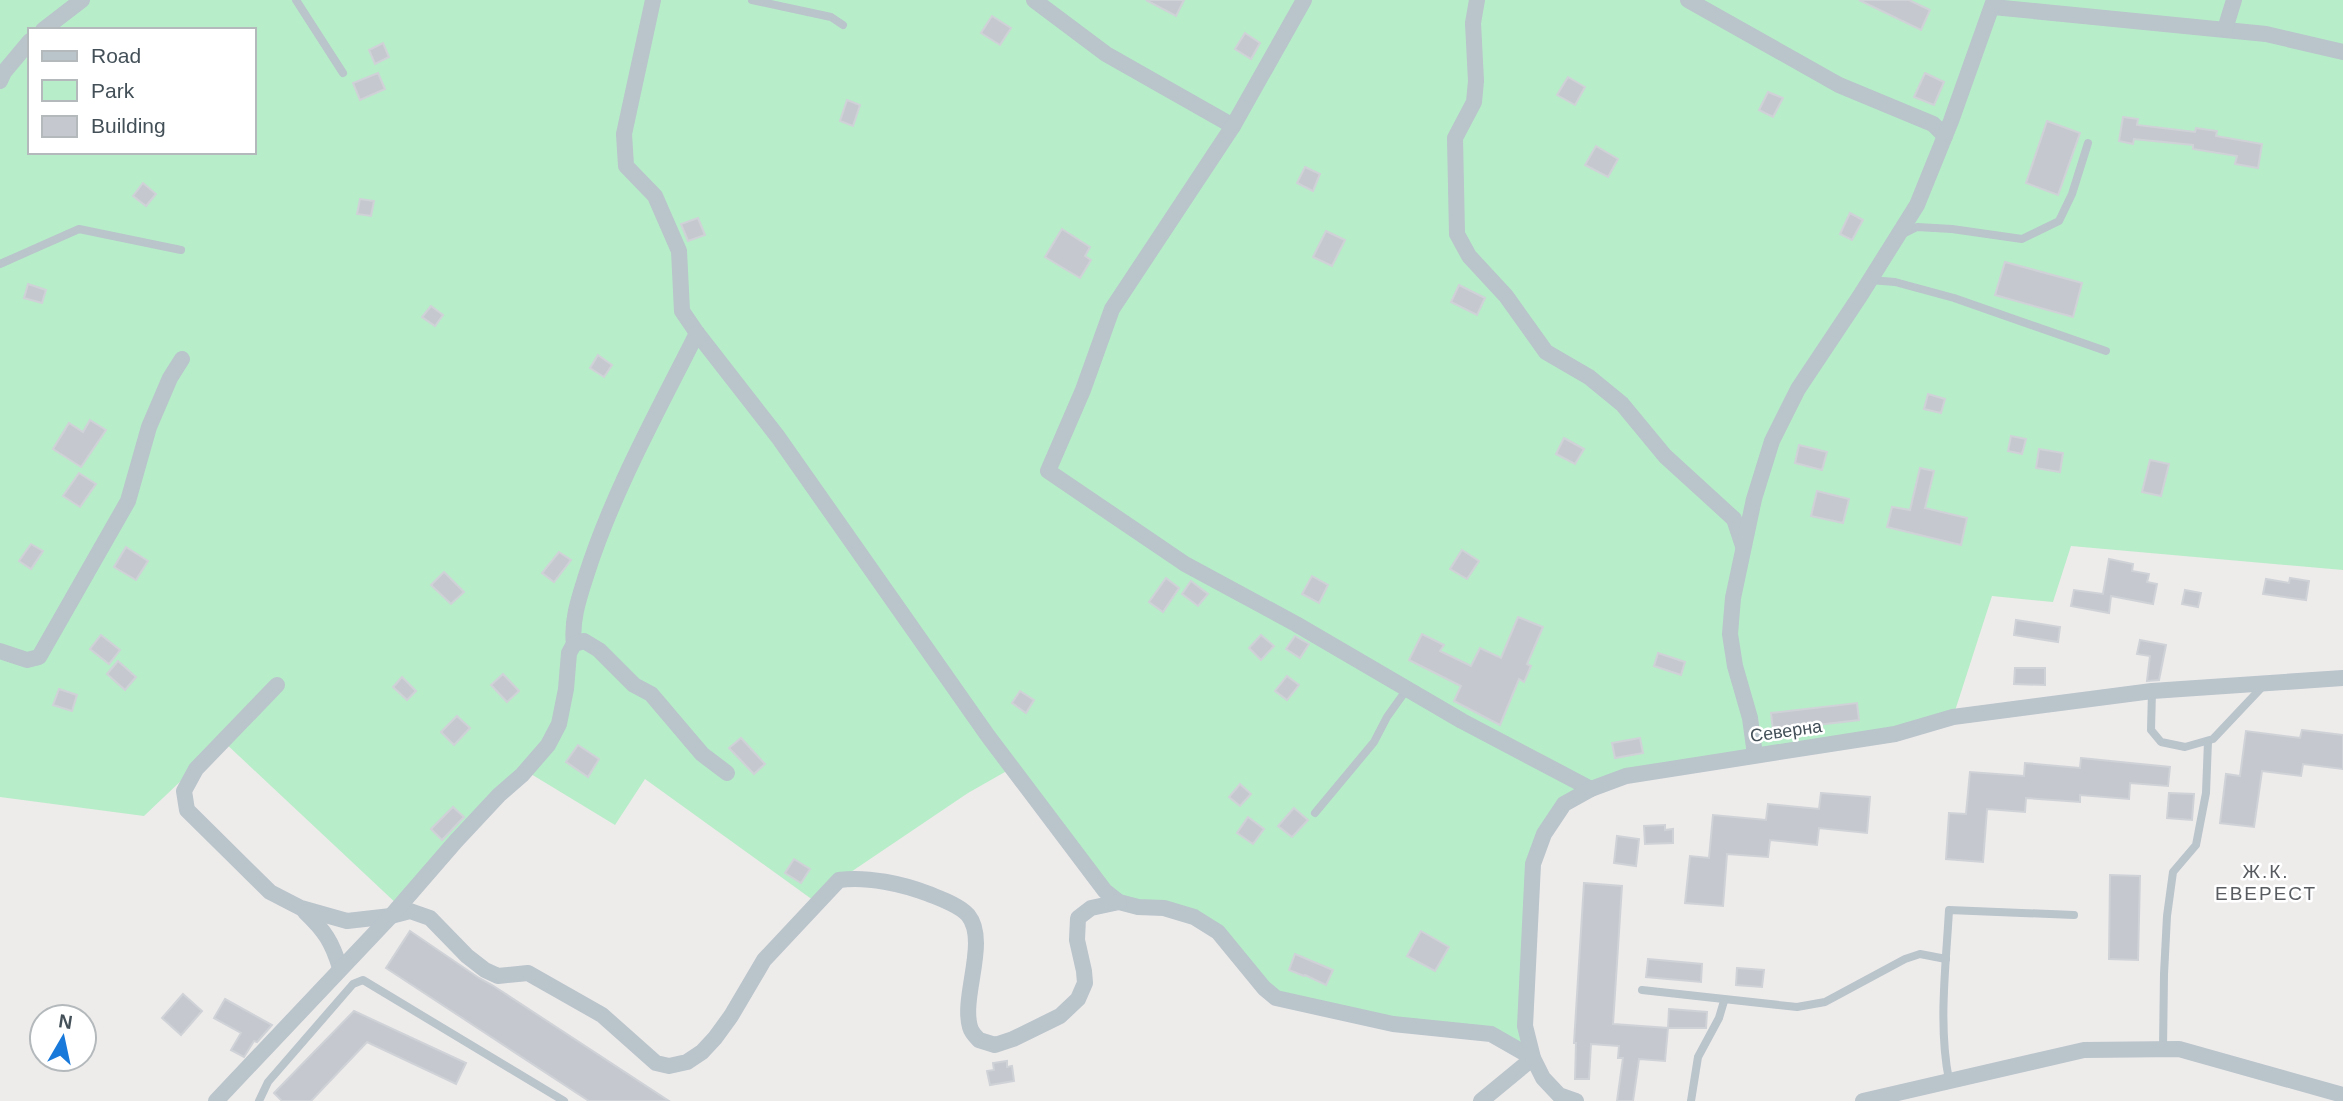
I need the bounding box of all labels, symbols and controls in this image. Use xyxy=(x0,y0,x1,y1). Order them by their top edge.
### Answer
legend xyxy=(28,28,256,154)
text: Road xyxy=(91,44,141,67)
text: Park xyxy=(91,79,135,102)
text: Building xyxy=(91,114,166,137)
street label: Северна xyxy=(1749,716,1824,746)
district label: Ж.К. ЕВЕРЕСТ xyxy=(2215,861,2317,904)
north arrow xyxy=(28,1003,98,1073)
text: N xyxy=(57,1010,74,1033)

